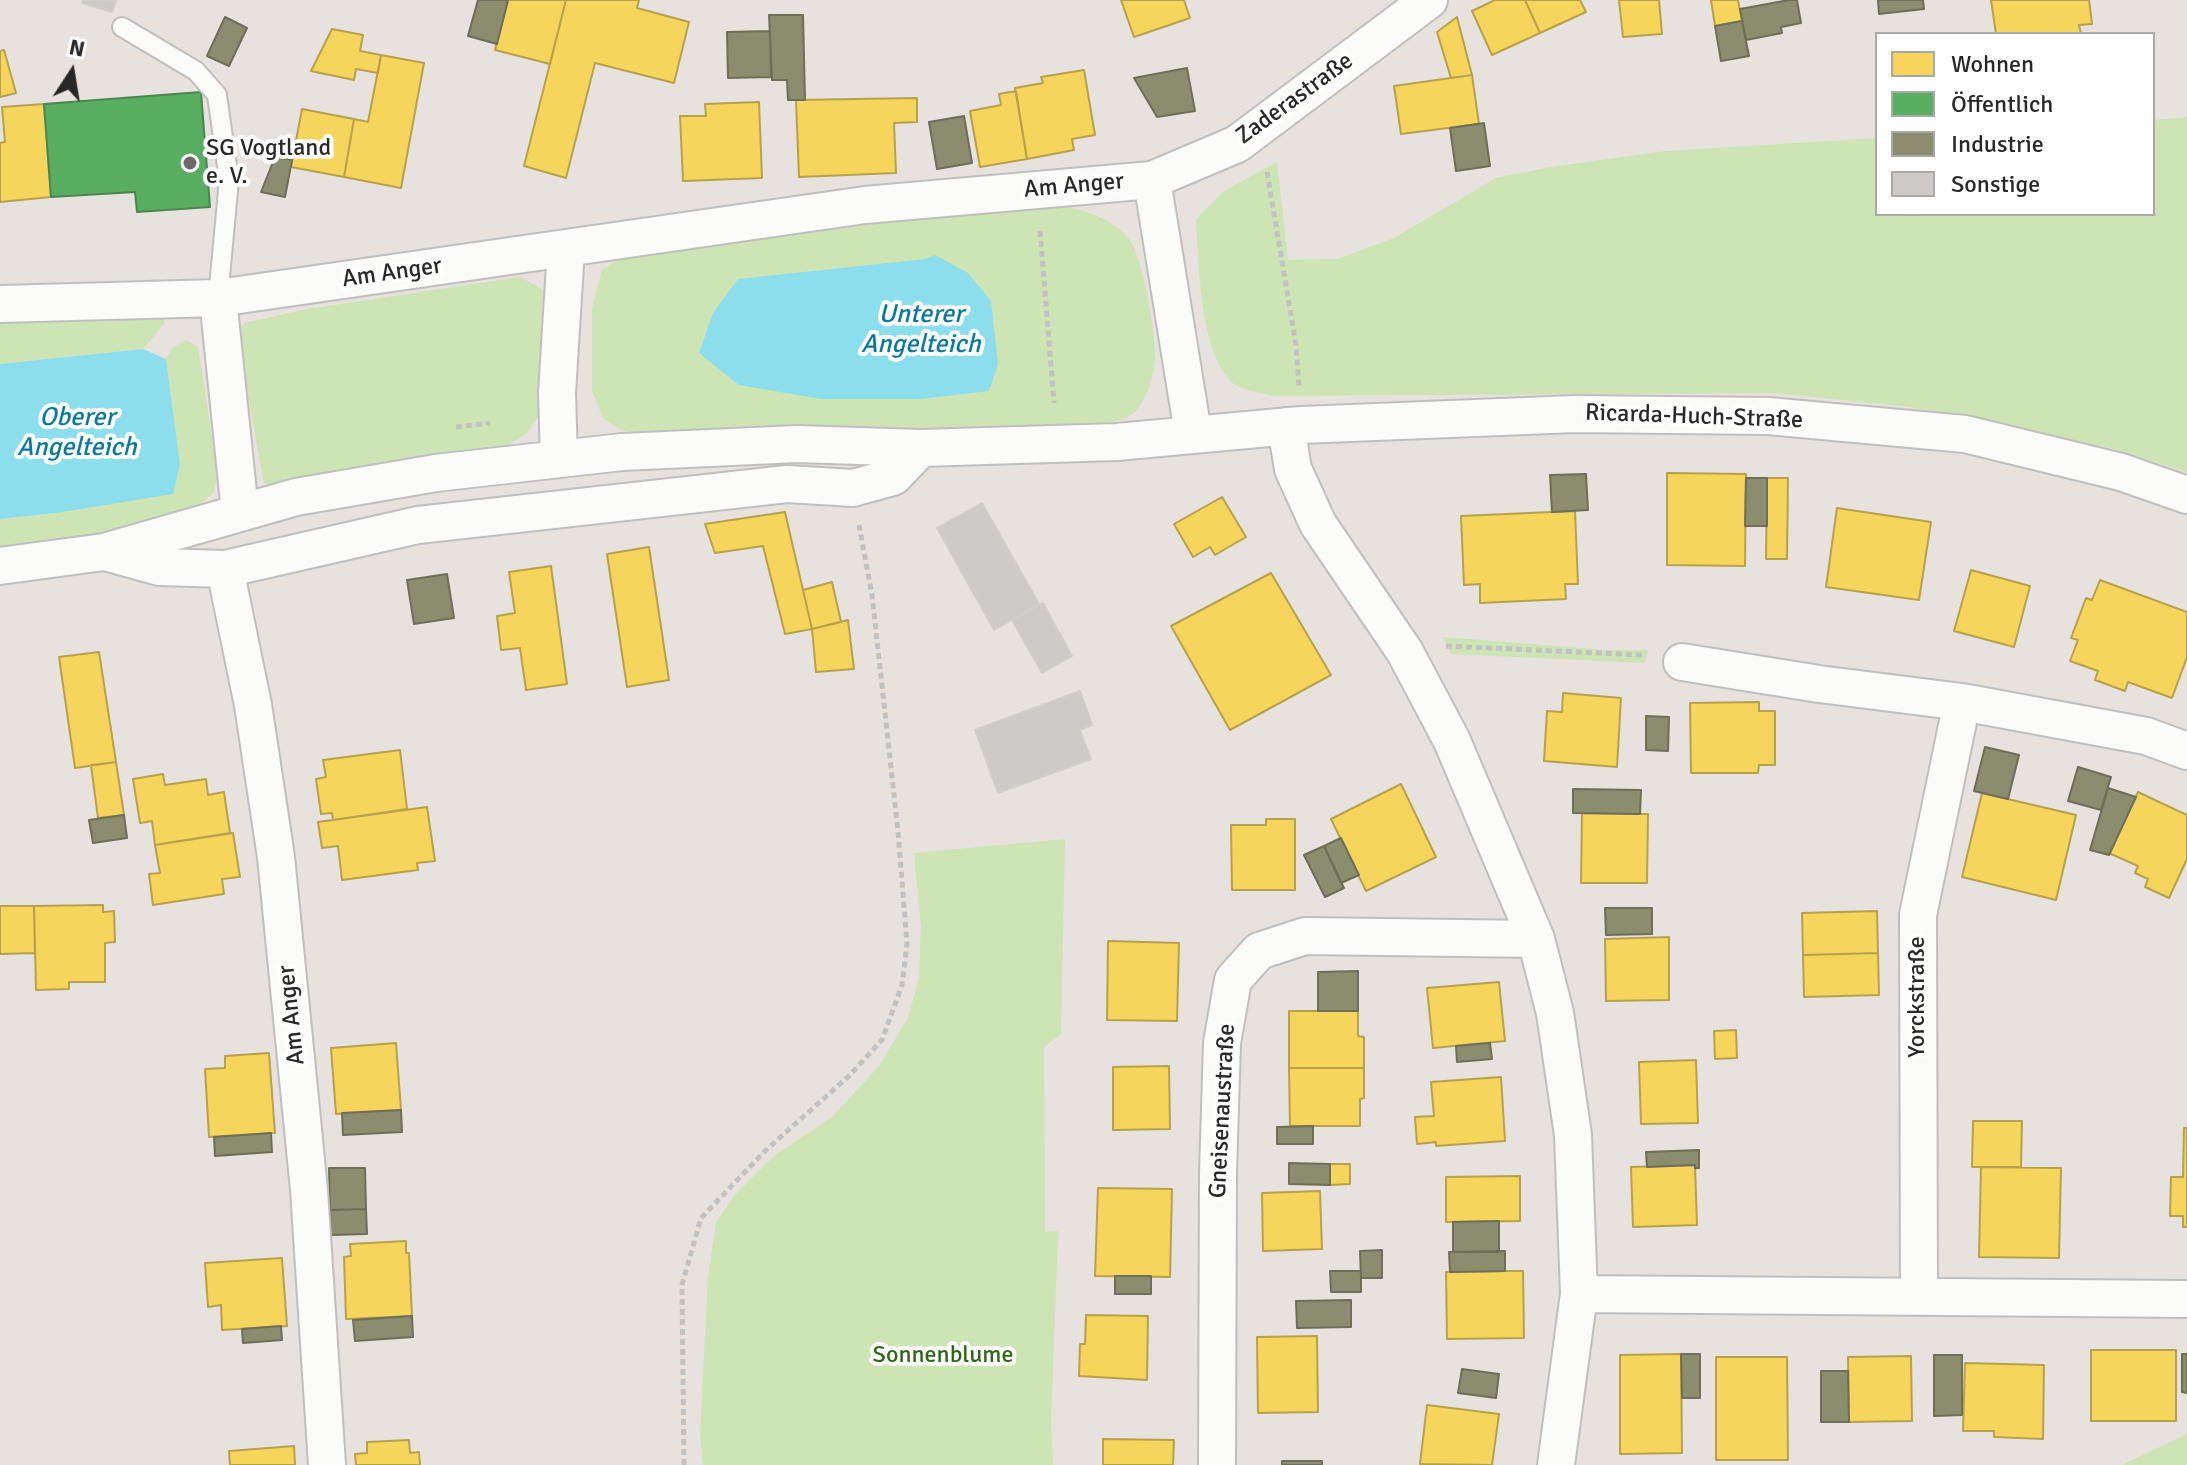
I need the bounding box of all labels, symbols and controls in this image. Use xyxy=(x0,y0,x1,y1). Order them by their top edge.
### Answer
north arrow xyxy=(32,32,112,112)
legend xyxy=(1875,32,2155,216)
text: N xyxy=(67,33,87,63)
street label: Zaderastraße xyxy=(1231,47,1359,151)
text: Wohnen xyxy=(1951,49,2034,79)
text: Öffentlich xyxy=(1951,89,2053,119)
text: Industrie xyxy=(1951,129,2044,159)
place label: SG Vogtland e. V. xyxy=(206,135,331,191)
marker: SG Vogtland e. V. xyxy=(181,154,199,172)
street label: Am Anger xyxy=(1023,167,1125,205)
text: Sonstige xyxy=(1951,169,2040,199)
street label: Am Anger xyxy=(340,252,444,294)
water label: Unterer Angelteich xyxy=(861,299,981,360)
street label: Ricarda-Huch-Straße xyxy=(1585,399,1803,435)
water label: Oberer Angelteich xyxy=(17,402,137,464)
street label: Yorckstraße xyxy=(1904,936,1932,1058)
street label: Am Anger xyxy=(272,964,312,1066)
street label: Gneisenaustraße xyxy=(1204,1023,1242,1199)
park label: Sonnenblume xyxy=(873,1342,1013,1370)

